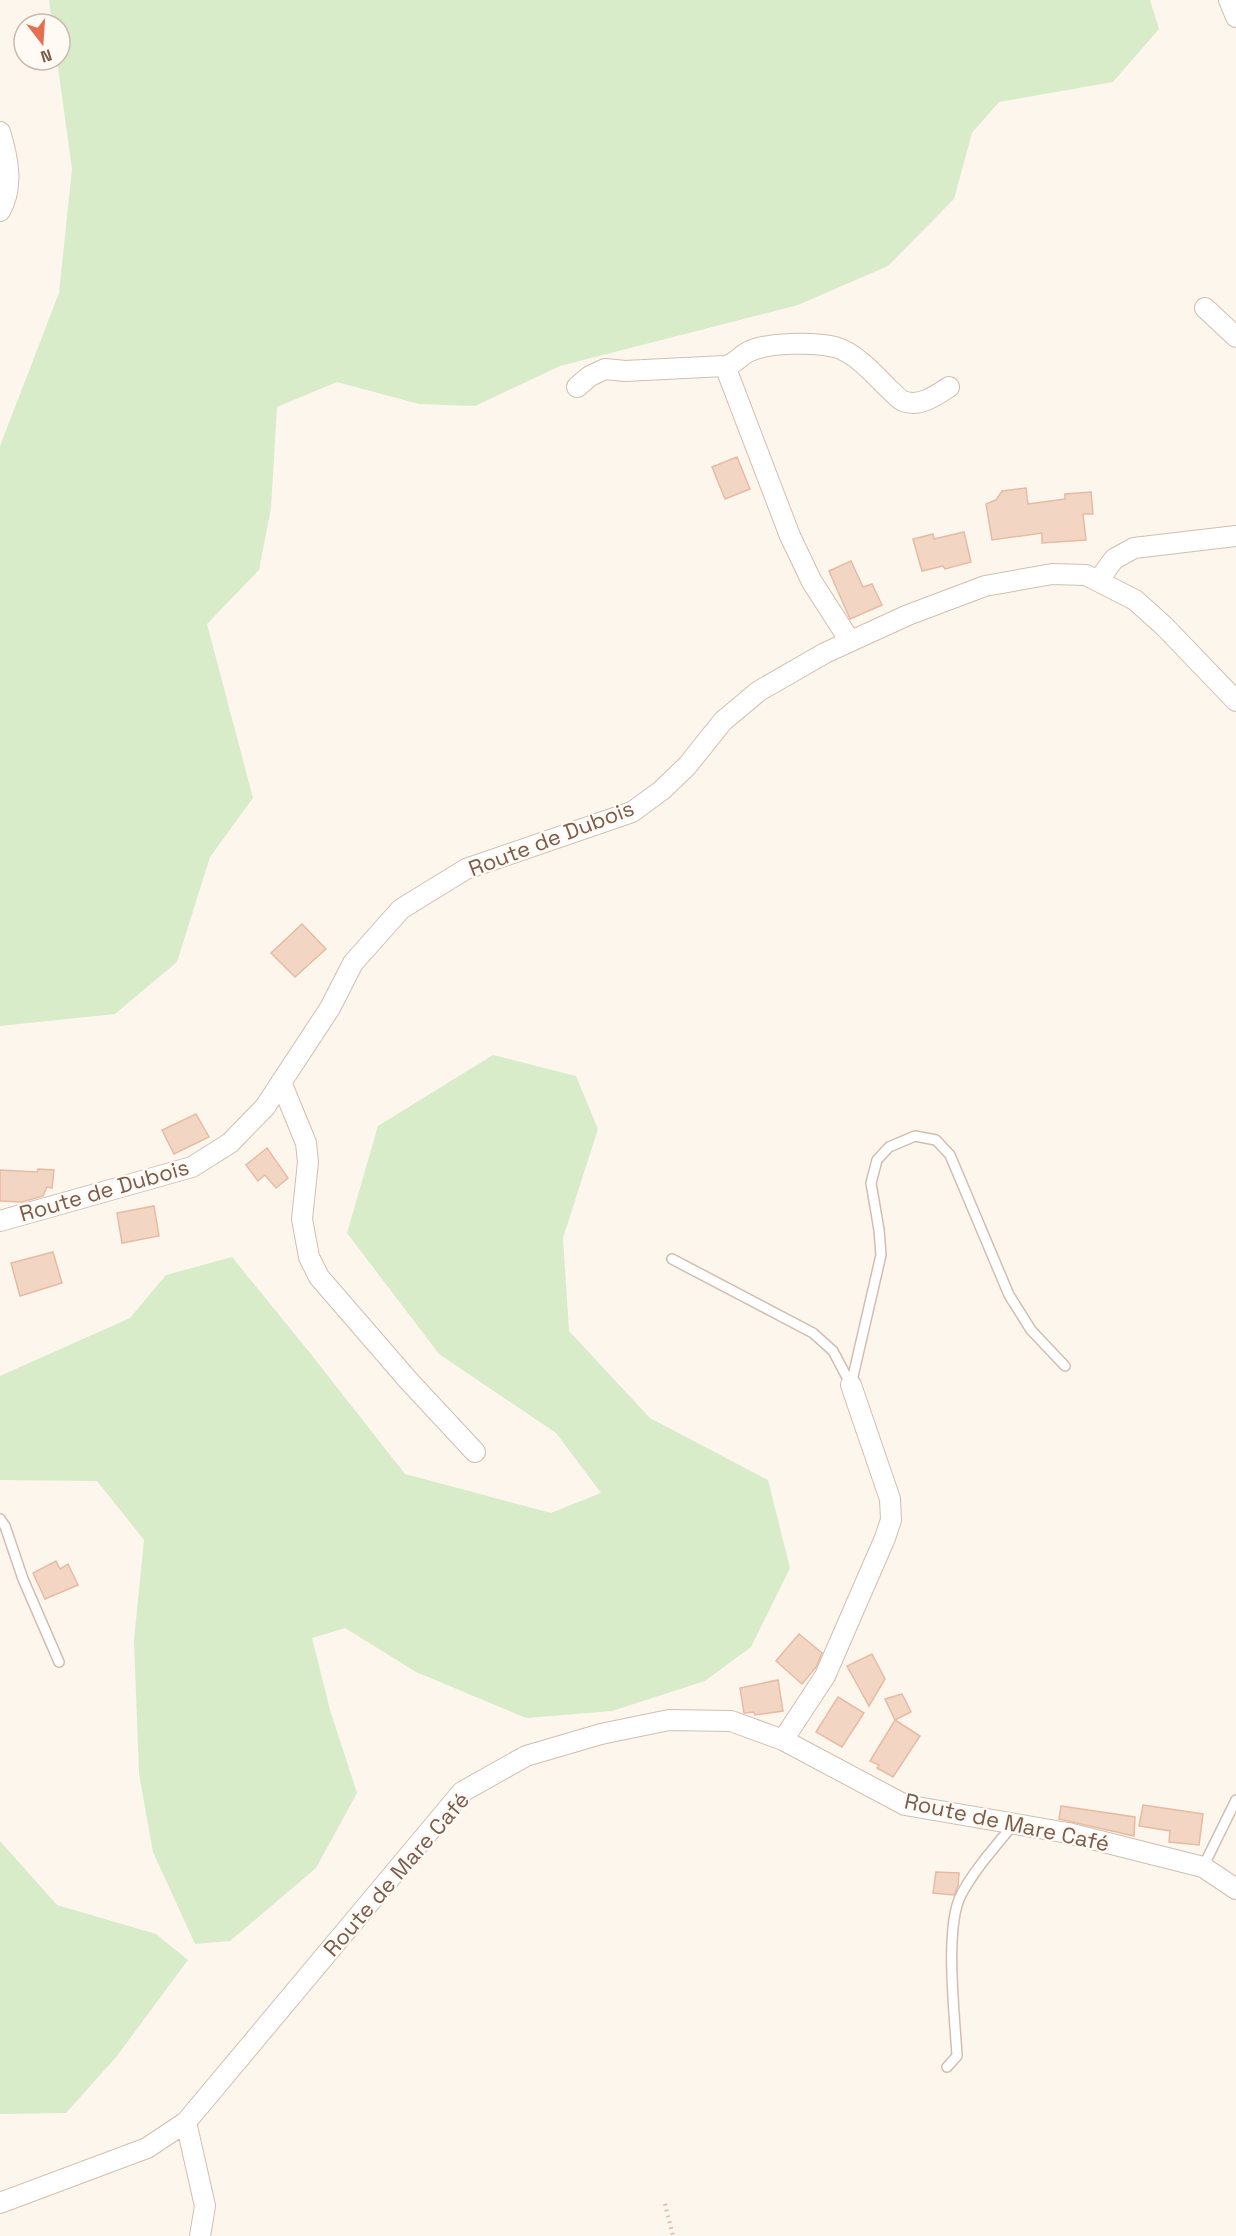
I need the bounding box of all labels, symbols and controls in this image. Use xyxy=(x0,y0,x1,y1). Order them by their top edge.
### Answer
north arrow xyxy=(12,12,72,72)
text: N xyxy=(38,44,54,67)
street label: Route de Dubois xyxy=(464,794,638,882)
street label: Route de Dubois xyxy=(16,1152,192,1228)
street label: Route de Mare Café xyxy=(317,1786,475,1962)
street label: Route de Mare Café xyxy=(902,1787,1112,1857)

